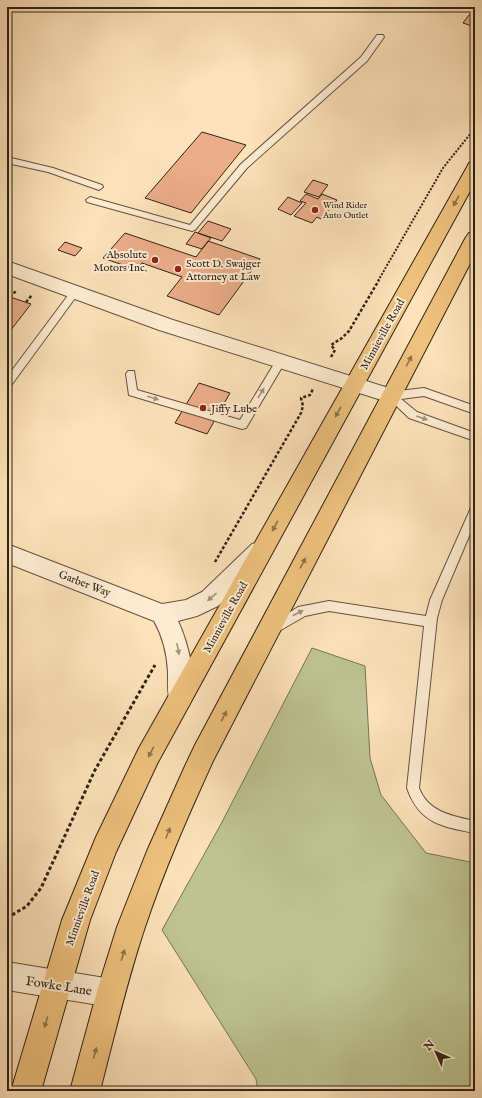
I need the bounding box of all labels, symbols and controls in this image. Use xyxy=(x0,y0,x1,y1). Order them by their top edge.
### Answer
one-way arrow xyxy=(453,195,459,207)
place label: Wind Rider Auto Outlet xyxy=(322,200,368,221)
marker: Wind Rider Auto Outlet xyxy=(310,205,320,215)
place label: Absolute Motors Inc. xyxy=(93,248,147,275)
marker: Absolute Motors Inc. xyxy=(150,255,160,265)
place label: Scott D. Swajger Attorney at Law xyxy=(185,257,261,284)
marker: Scott D. Swajger Attorney at Law xyxy=(173,264,183,274)
street label: Minnieville Road xyxy=(358,296,408,372)
one-way arrow xyxy=(406,356,412,367)
one-way arrow xyxy=(257,387,264,399)
one-way arrow xyxy=(147,395,159,401)
place label: Jiffy Lube xyxy=(209,402,257,416)
marker: Jiffy Lube xyxy=(198,403,208,413)
one-way arrow xyxy=(335,407,342,418)
one-way arrow xyxy=(417,416,429,422)
one-way arrow xyxy=(271,520,278,532)
one-way arrow xyxy=(300,557,307,568)
street label: Garber Way xyxy=(57,568,113,600)
street label: Minnieville Road xyxy=(201,579,251,655)
one-way arrow xyxy=(207,592,217,601)
one-way arrow xyxy=(292,610,304,616)
one-way arrow xyxy=(175,643,181,655)
one-way arrow xyxy=(220,710,227,722)
one-way arrow xyxy=(147,746,154,757)
one-way arrow xyxy=(165,827,171,839)
street label: Minnieville Road xyxy=(63,869,103,948)
one-way arrow xyxy=(120,949,126,961)
street label: Fowke Lane xyxy=(24,973,93,1000)
one-way arrow xyxy=(43,1016,49,1028)
north arrow xyxy=(416,1032,456,1072)
text: N xyxy=(421,1037,438,1055)
one-way arrow xyxy=(92,1047,98,1059)

